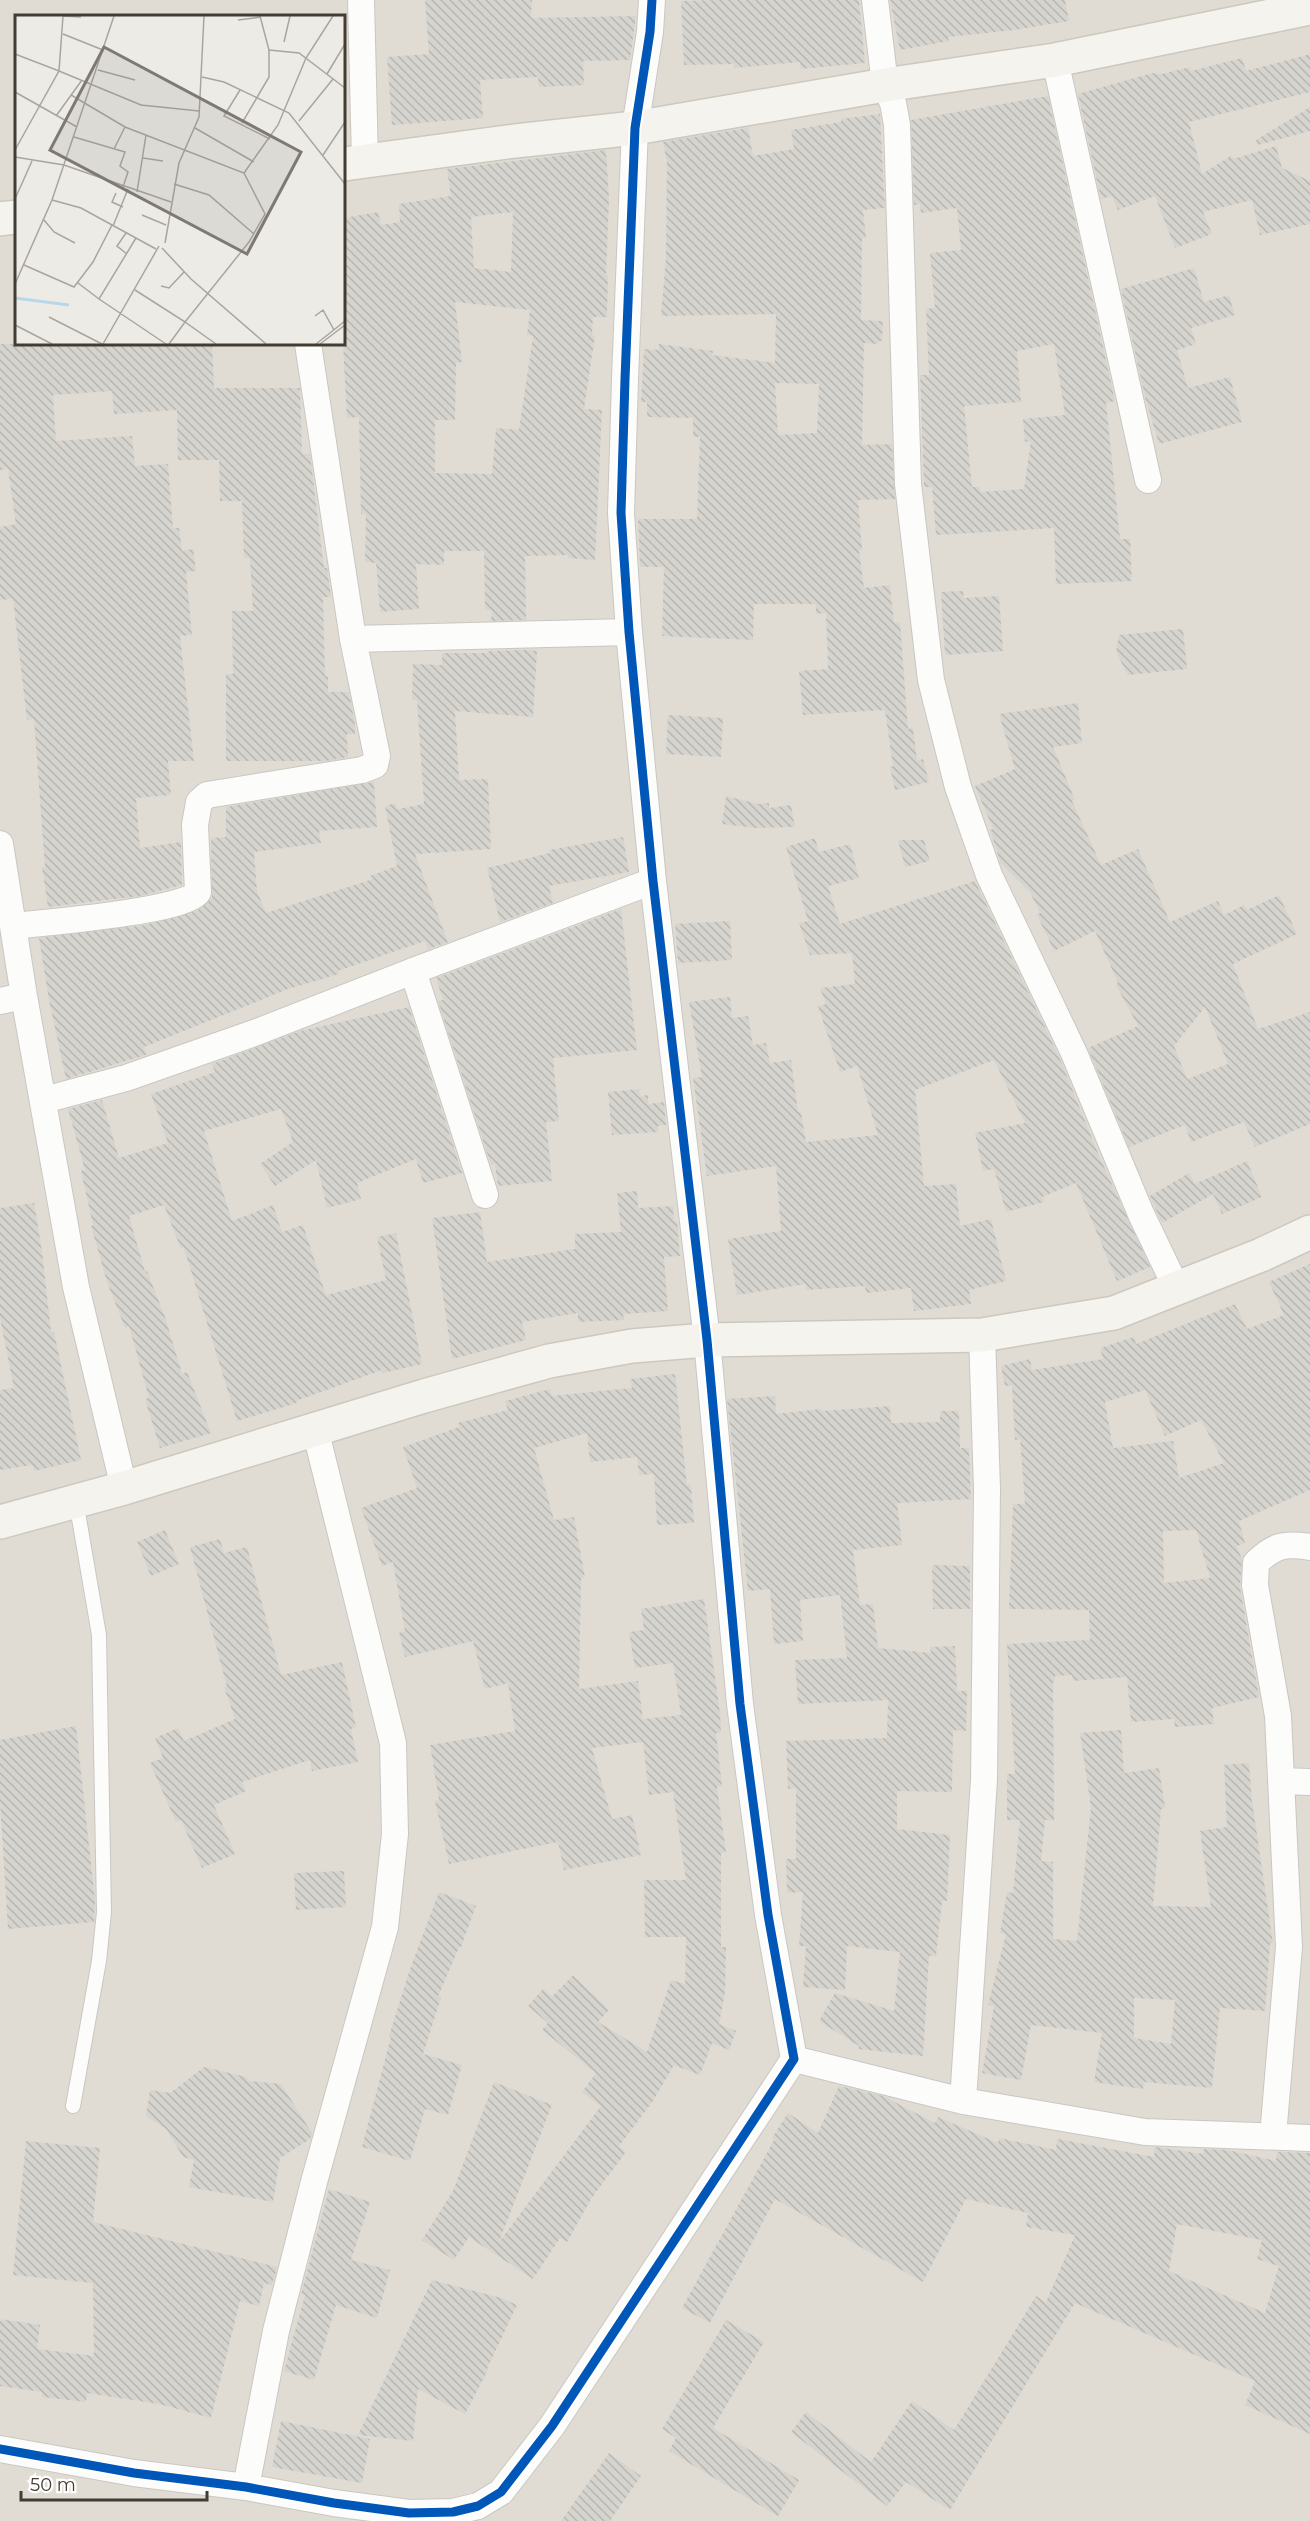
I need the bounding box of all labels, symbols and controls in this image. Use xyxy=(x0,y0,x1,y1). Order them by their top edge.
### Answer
inset map xyxy=(15,15,345,345)
scale bar xyxy=(21,2464,207,2502)
text: 50 m xyxy=(30,2474,76,2496)

